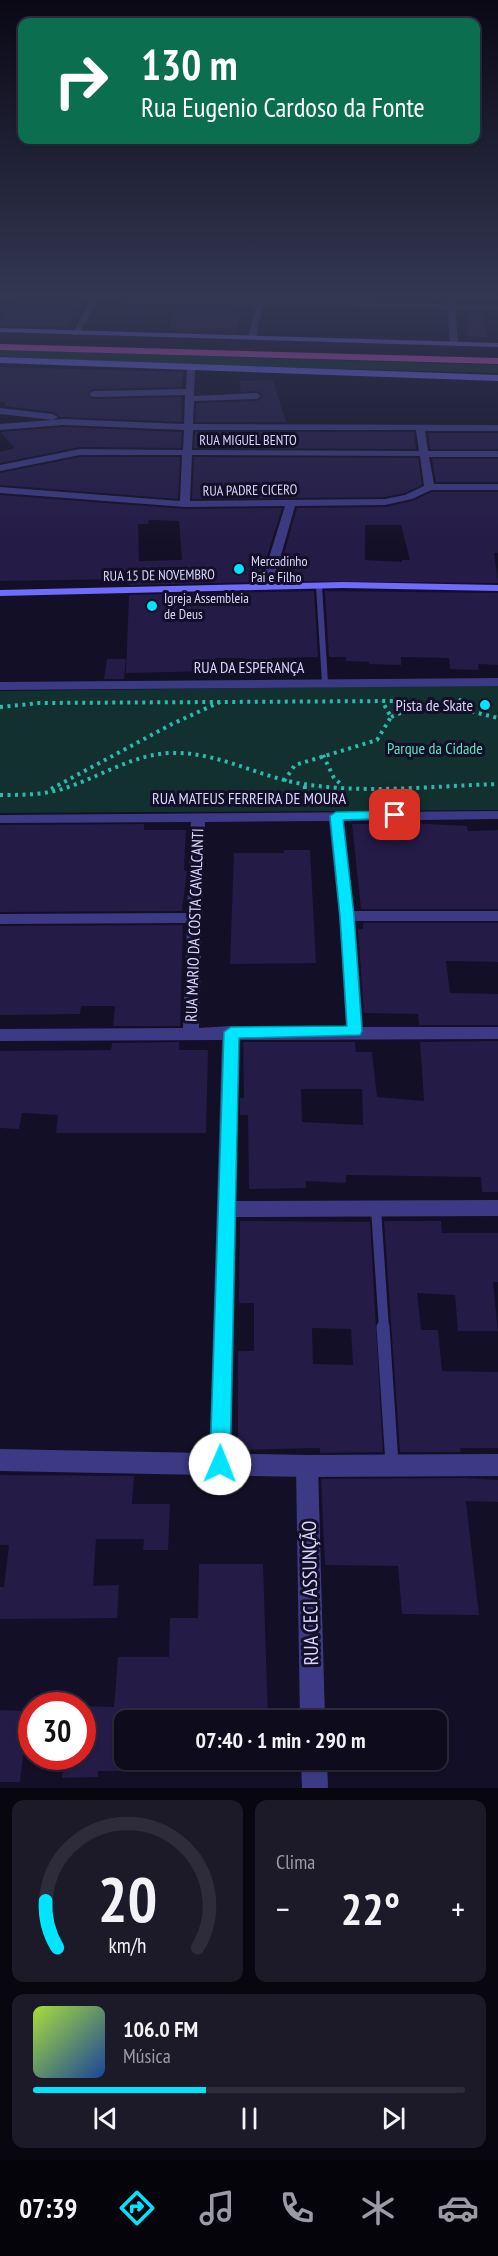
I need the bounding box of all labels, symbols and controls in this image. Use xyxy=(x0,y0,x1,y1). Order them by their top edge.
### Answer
text: 130 m xyxy=(141,37,238,92)
icon: right xyxy=(42,42,120,120)
text: Rua Eugenio Cardoso da Fonte xyxy=(141,90,425,124)
street label: RUA MIGUEL BENTO xyxy=(199,431,297,449)
street label: RUA PADRE CICERO xyxy=(203,480,298,500)
place label: Mercadinho Pai e Filho xyxy=(251,552,308,586)
marker: Mercadinho Pai e Filho xyxy=(232,562,246,576)
street label: RUA 15 DE NOVEMBRO xyxy=(103,565,215,585)
place label: Igreja Assembleia de Deus xyxy=(164,589,249,623)
marker: Igreja Assembleia de Deus xyxy=(145,599,159,613)
street label: RUA DA ESPERANÇA xyxy=(194,657,305,677)
place label: Pista de Skate xyxy=(395,695,473,715)
marker: Pista de Skate xyxy=(478,698,492,712)
park label: Parque da Cidade xyxy=(387,738,483,758)
street label: RUA MATEUS FERREIRA DE MOURA xyxy=(152,788,346,808)
pin xyxy=(369,789,420,840)
icon: arrive xyxy=(378,798,411,831)
street label: RUA MARIO DA COSTA CAVALCANTI xyxy=(181,828,207,1022)
position arrow xyxy=(188,1432,252,1496)
street label: RUA CECI ASSUNÇÃO xyxy=(296,1520,324,1666)
speed limit sign: 30 xyxy=(18,1692,96,1770)
text: 07:40 · 1 min · 290 m xyxy=(195,1726,366,1754)
text: Clima xyxy=(276,1849,315,1875)
text: 20 xyxy=(98,1858,157,1939)
text: 22° xyxy=(341,1879,400,1937)
text: − xyxy=(276,1887,290,1930)
text: + xyxy=(451,1887,465,1930)
text: km/h xyxy=(108,1931,147,1959)
text: 106.0 FM xyxy=(123,2015,198,2043)
text: Música xyxy=(123,2043,171,2069)
icon: previous xyxy=(89,2102,122,2135)
icon: pause xyxy=(233,2102,266,2135)
icon: next xyxy=(377,2102,410,2135)
icon: directions xyxy=(116,2187,158,2229)
icon: music xyxy=(196,2187,238,2229)
icon: phone xyxy=(276,2187,318,2229)
icon: climate xyxy=(357,2187,399,2229)
icon: car xyxy=(437,2187,479,2229)
text: 07:39 xyxy=(19,2191,78,2225)

